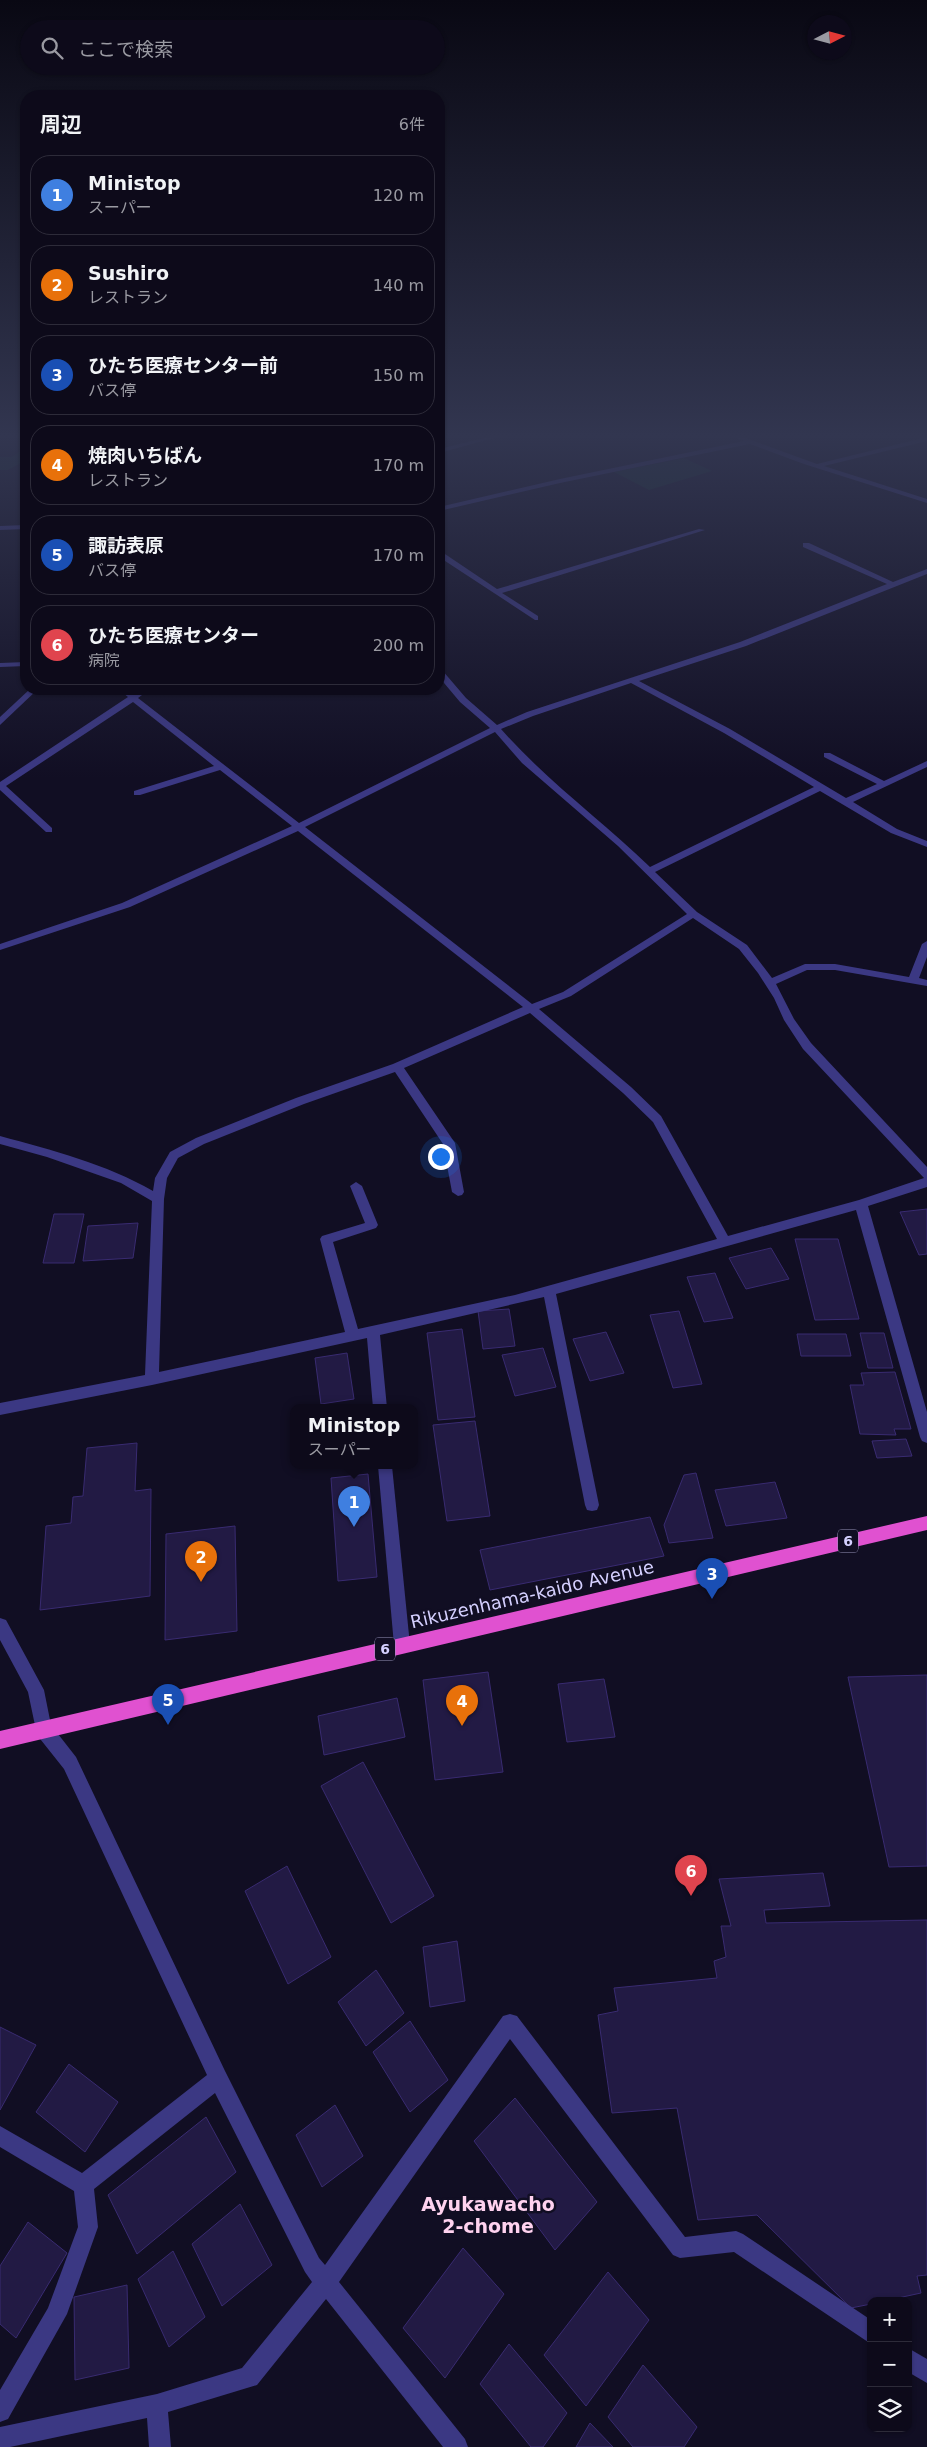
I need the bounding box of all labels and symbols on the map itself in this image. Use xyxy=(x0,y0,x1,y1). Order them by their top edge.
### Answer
north arrow xyxy=(807,15,852,60)
your location xyxy=(428,1144,454,1170)
pin: 1 xyxy=(338,1486,370,1527)
road number: 6 xyxy=(838,1530,858,1552)
pin: 2 xyxy=(185,1541,217,1582)
street label: Rikuzenhama-kaido Avenue xyxy=(408,1556,656,1632)
pin: 3 xyxy=(696,1558,728,1599)
road number: 6 xyxy=(375,1638,395,1660)
pin: 5 xyxy=(152,1684,184,1725)
pin: 4 xyxy=(446,1685,478,1726)
pin: 6 xyxy=(675,1855,707,1896)
district label: Ayukawacho 2-chome xyxy=(421,2193,555,2237)

